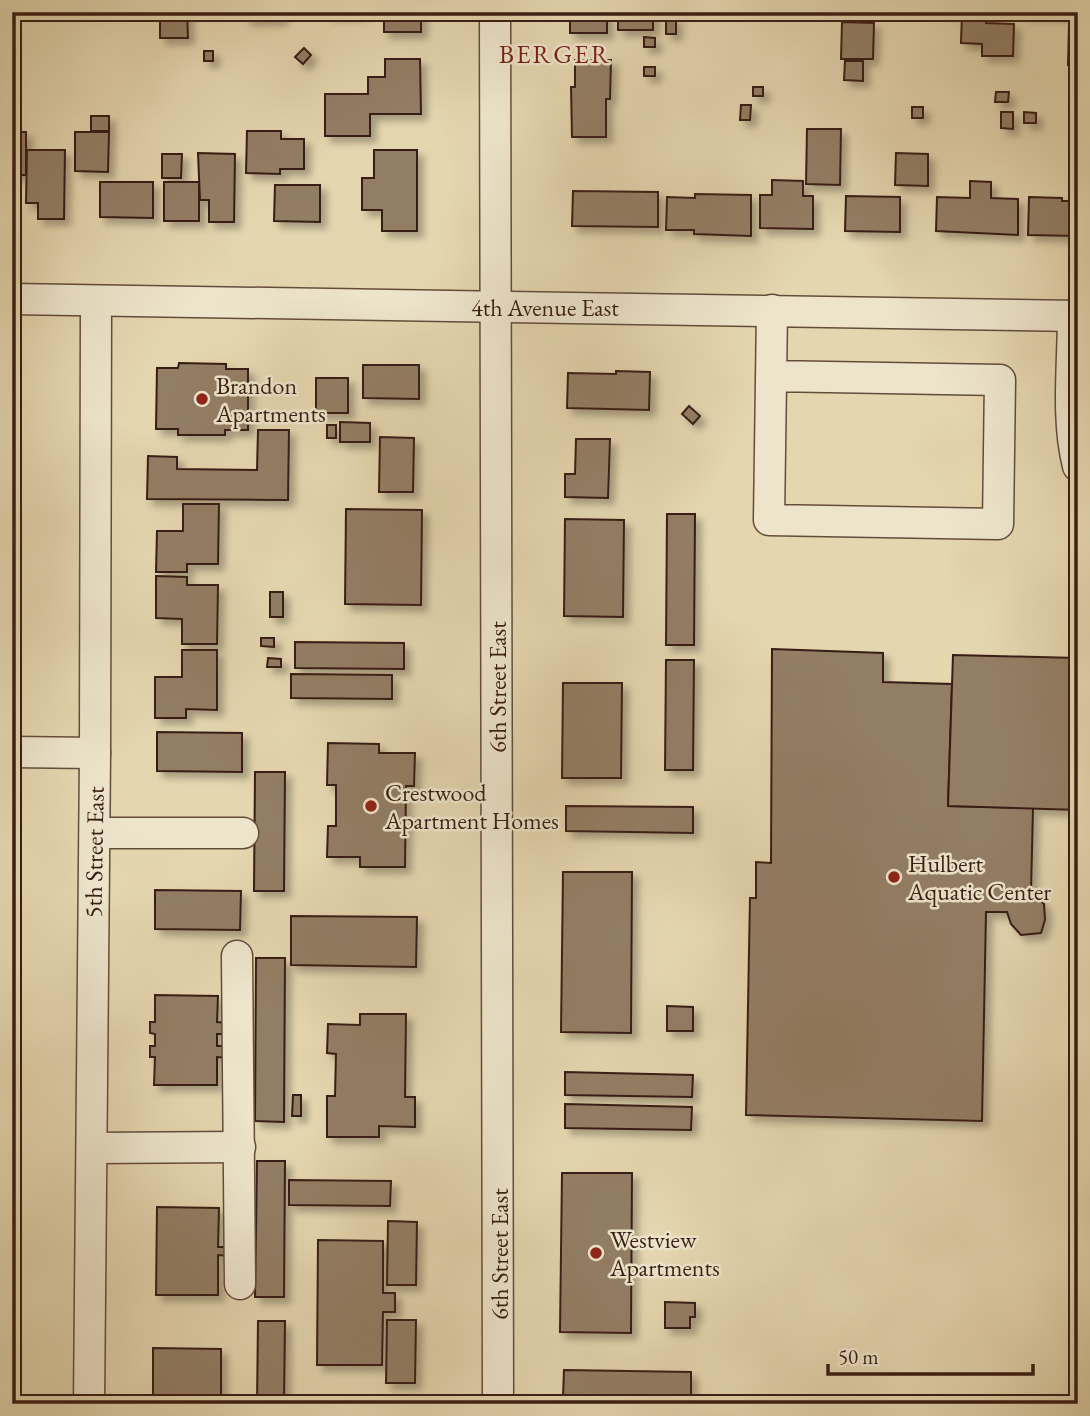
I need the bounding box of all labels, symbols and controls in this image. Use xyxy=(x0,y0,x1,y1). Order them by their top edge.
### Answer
district label: BERGER xyxy=(499,37,611,71)
street label: 4th Avenue East xyxy=(471,292,619,323)
place label: Brandon Apartments xyxy=(215,370,326,429)
marker: Brandon Apartments xyxy=(194,391,210,407)
street label: 6th Street East xyxy=(482,621,513,753)
place label: Crestwood Apartment Homes xyxy=(384,777,559,836)
street label: 5th Street East xyxy=(77,786,111,918)
marker: Crestwood Apartment Homes xyxy=(363,798,379,814)
place label: Hulbert Aquatic Center xyxy=(907,848,1051,907)
marker: Hulbert Aquatic Center xyxy=(886,869,902,885)
street label: 6th Street East xyxy=(484,1188,515,1320)
place label: Westview Apartments xyxy=(609,1224,720,1283)
marker: Westview Apartments xyxy=(588,1245,604,1261)
scale bar xyxy=(828,1332,1032,1376)
text: 50 m xyxy=(838,1343,879,1370)

